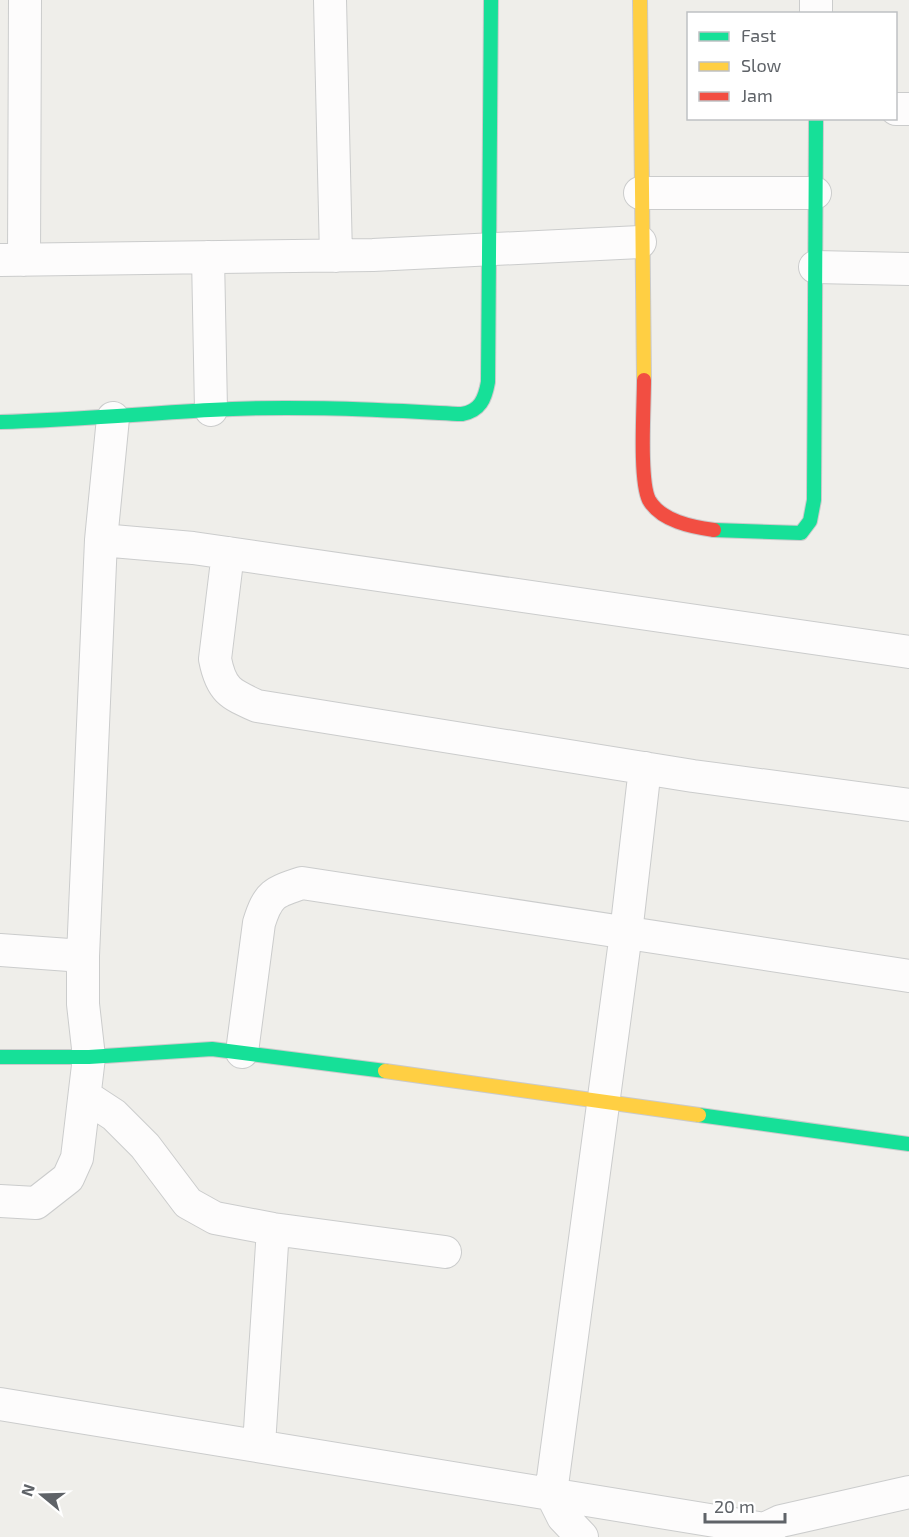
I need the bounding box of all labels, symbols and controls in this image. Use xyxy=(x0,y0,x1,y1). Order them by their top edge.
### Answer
legend xyxy=(687,12,897,120)
text: Fast xyxy=(741,24,776,46)
text: Slow xyxy=(741,54,782,76)
text: Jam xyxy=(741,84,773,106)
north arrow xyxy=(12,1465,72,1525)
text: N xyxy=(16,1481,38,1499)
scale bar xyxy=(705,1486,784,1524)
text: 20 m xyxy=(714,1495,755,1517)

